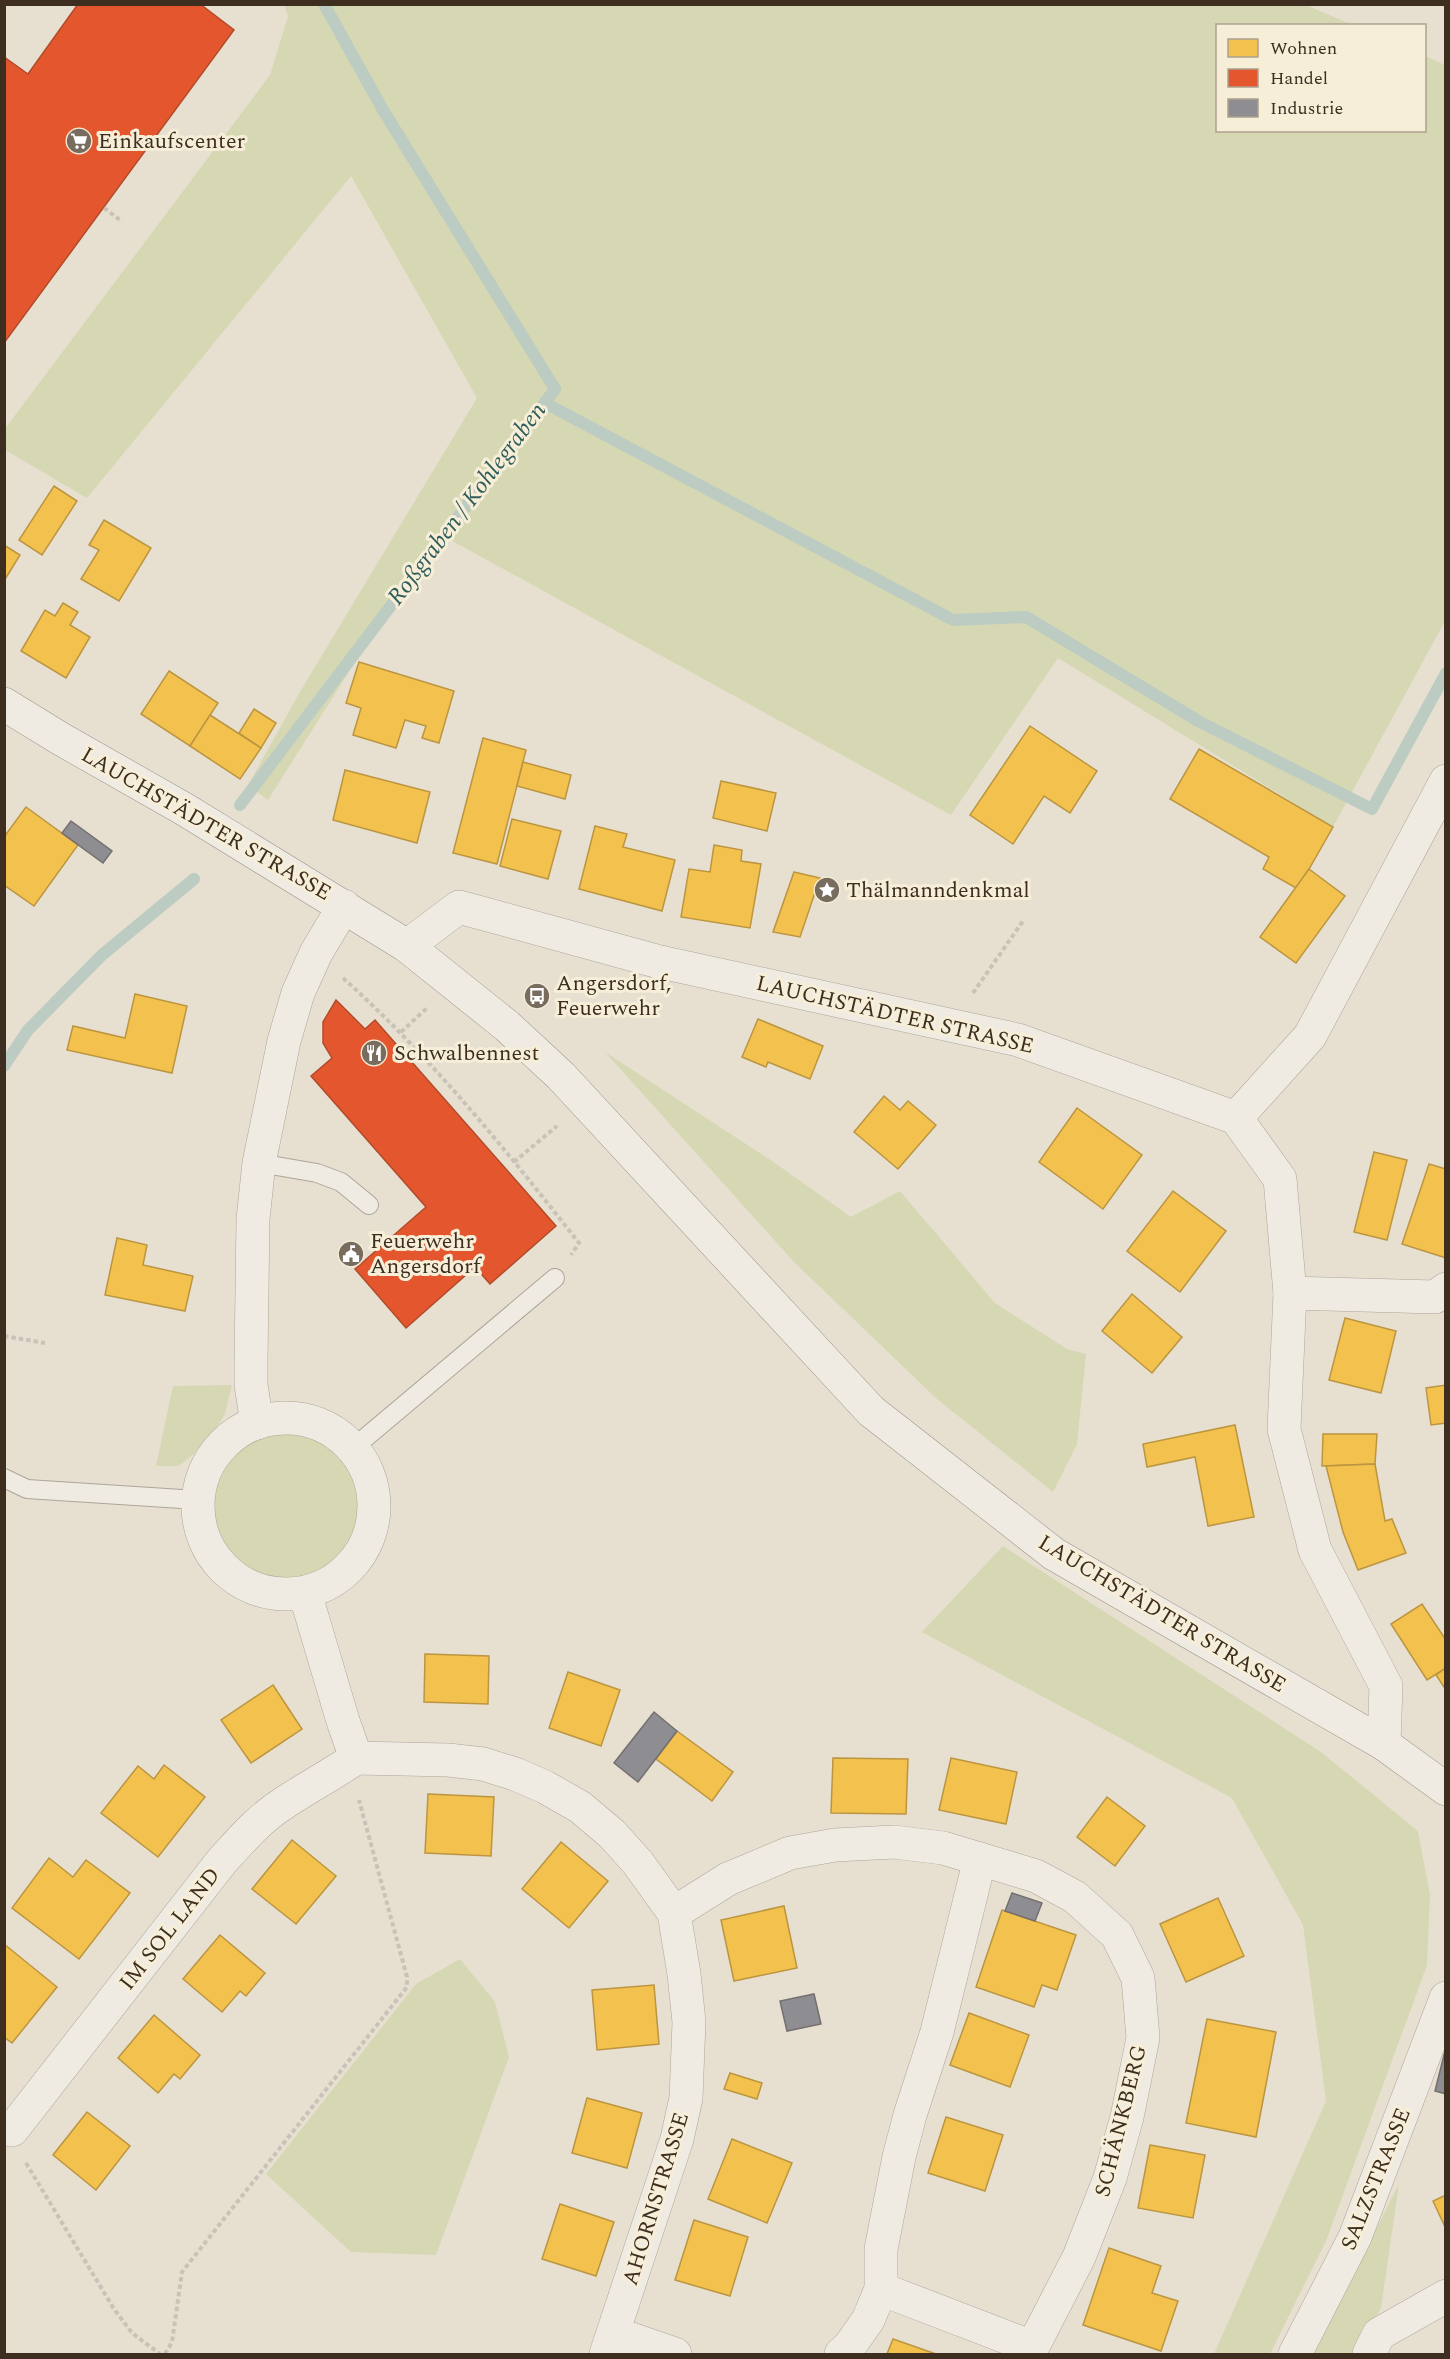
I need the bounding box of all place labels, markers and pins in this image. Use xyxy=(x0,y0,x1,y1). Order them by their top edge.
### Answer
place label: Einkaufscenter xyxy=(98,125,246,158)
supermarket icon: Einkaufscenter xyxy=(64,126,94,156)
place label: Thälmanndenkmal xyxy=(846,874,1030,907)
place icon: Thälmanndenkmal xyxy=(812,875,842,905)
place label: Angersdorf, Feuerwehr xyxy=(556,967,671,1025)
bus stop icon: Angersdorf, Feuerwehr xyxy=(522,981,552,1011)
place label: Schwalbennest xyxy=(394,1037,540,1070)
restaurant icon: Schwalbennest xyxy=(359,1038,389,1068)
place label: Feuerwehr Angersdorf xyxy=(370,1225,482,1283)
public building icon: Feuerwehr Angersdorf xyxy=(336,1239,366,1269)

